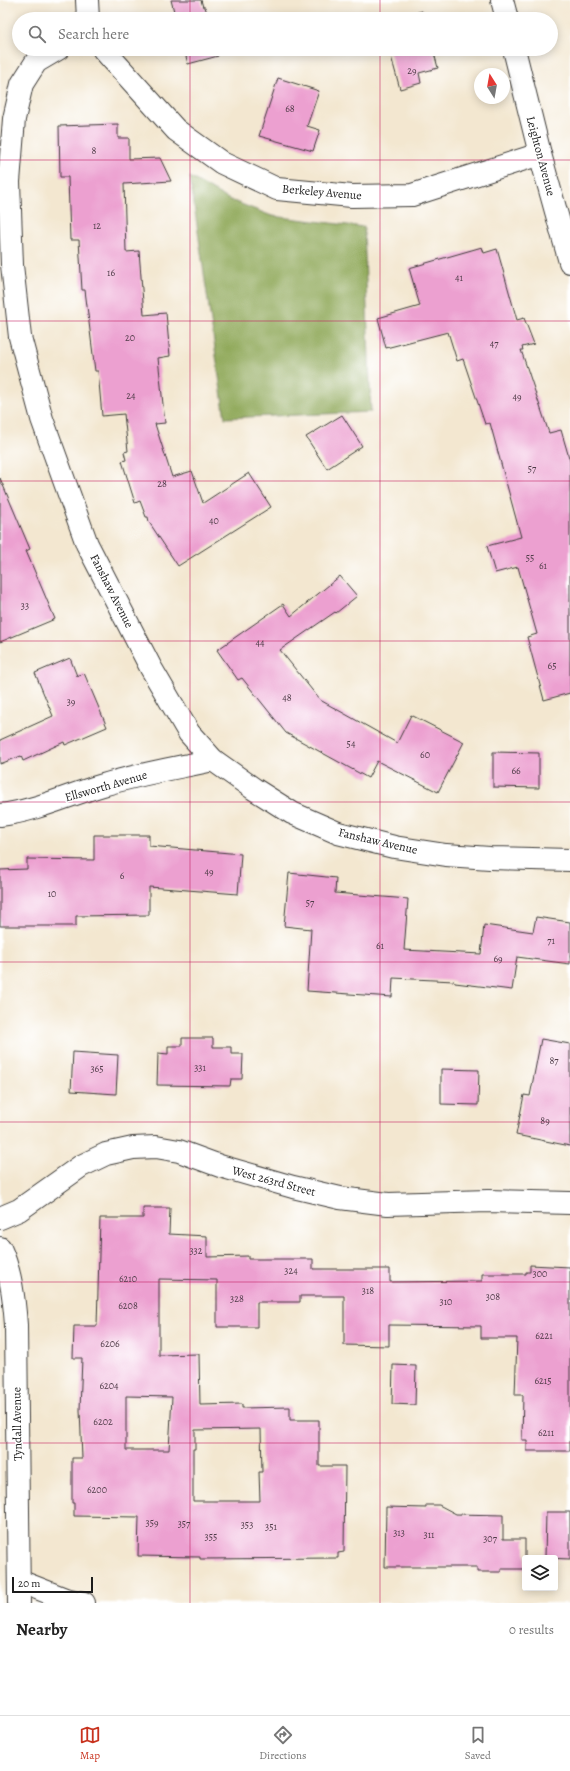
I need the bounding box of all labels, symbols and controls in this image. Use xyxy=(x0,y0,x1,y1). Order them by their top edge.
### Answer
search box xyxy=(12,12,558,56)
icon: search xyxy=(26,23,48,45)
text: Search here xyxy=(58,24,129,44)
house number: 29 xyxy=(407,64,417,77)
north arrow xyxy=(474,68,510,104)
house number: 68 xyxy=(285,102,295,115)
street label: Leighton Avenue xyxy=(523,114,559,198)
house number: 8 xyxy=(92,144,97,157)
street label: Berkeley Avenue xyxy=(282,181,362,203)
house number: 12 xyxy=(93,219,101,232)
house number: 16 xyxy=(107,266,115,279)
house number: 41 xyxy=(455,271,464,284)
house number: 20 xyxy=(125,331,135,344)
house number: 47 xyxy=(490,337,499,350)
house number: 24 xyxy=(126,389,136,402)
house number: 49 xyxy=(512,390,522,403)
house number: 57 xyxy=(528,462,537,475)
house number: 28 xyxy=(157,477,167,490)
house number: 40 xyxy=(209,514,219,527)
street label: Fanshaw Avenue xyxy=(86,551,138,631)
house number: 55 xyxy=(526,551,534,564)
house number: 61 xyxy=(539,559,548,572)
house number: 33 xyxy=(21,599,29,612)
house number: 44 xyxy=(255,636,265,649)
house number: 65 xyxy=(548,659,556,672)
house number: 48 xyxy=(282,691,292,704)
house number: 39 xyxy=(67,695,76,708)
house number: 54 xyxy=(347,737,356,750)
house number: 60 xyxy=(420,748,430,761)
house number: 66 xyxy=(511,764,521,777)
street label: Ellsworth Avenue xyxy=(63,767,149,805)
street label: Fanshaw Avenue xyxy=(337,824,419,858)
house number: 49 xyxy=(204,865,214,878)
house number: 6 xyxy=(120,869,125,882)
house number: 10 xyxy=(48,887,56,900)
house number: 57 xyxy=(306,896,315,909)
house number: 71 xyxy=(547,934,555,947)
house number: 61 xyxy=(376,939,385,952)
house number: 69 xyxy=(493,952,503,965)
house number: 87 xyxy=(549,1054,559,1067)
house number: 331 xyxy=(194,1061,206,1074)
house number: 365 xyxy=(90,1062,104,1075)
house number: 89 xyxy=(540,1114,550,1127)
street label: West 263rd Street xyxy=(229,1162,318,1200)
house number: 332 xyxy=(189,1244,203,1257)
house number: 324 xyxy=(284,1264,298,1277)
house number: 300 xyxy=(533,1267,547,1280)
house number: 6210 xyxy=(119,1272,137,1285)
house number: 318 xyxy=(362,1284,374,1297)
house number: 308 xyxy=(486,1290,500,1303)
house number: 328 xyxy=(230,1292,244,1305)
house number: 310 xyxy=(440,1295,452,1308)
house number: 6208 xyxy=(118,1299,138,1312)
house number: 6221 xyxy=(535,1329,553,1342)
house number: 6206 xyxy=(100,1337,120,1350)
house number: 6215 xyxy=(534,1374,552,1387)
house number: 6204 xyxy=(99,1379,119,1392)
street label: Tyndall Avenue xyxy=(8,1387,26,1461)
house number: 6202 xyxy=(93,1415,113,1428)
house number: 6211 xyxy=(538,1426,555,1439)
house number: 6200 xyxy=(87,1483,107,1496)
house number: 359 xyxy=(145,1516,159,1529)
house number: 357 xyxy=(178,1517,191,1530)
house number: 353 xyxy=(241,1518,253,1531)
house number: 351 xyxy=(265,1520,278,1533)
house number: 313 xyxy=(393,1526,405,1539)
house number: 311 xyxy=(424,1528,435,1541)
house number: 355 xyxy=(205,1530,217,1543)
house number: 307 xyxy=(483,1532,498,1545)
map controls xyxy=(522,1555,558,1591)
button: layers xyxy=(522,1555,558,1591)
scale bar xyxy=(12,1575,93,1594)
text: 20 m xyxy=(18,1576,40,1591)
text: Nearby xyxy=(16,1618,67,1641)
text: 0 results xyxy=(509,1621,554,1638)
tab: Map xyxy=(79,1724,101,1763)
tab: Directions xyxy=(259,1724,307,1763)
tab: Saved xyxy=(465,1724,491,1763)

